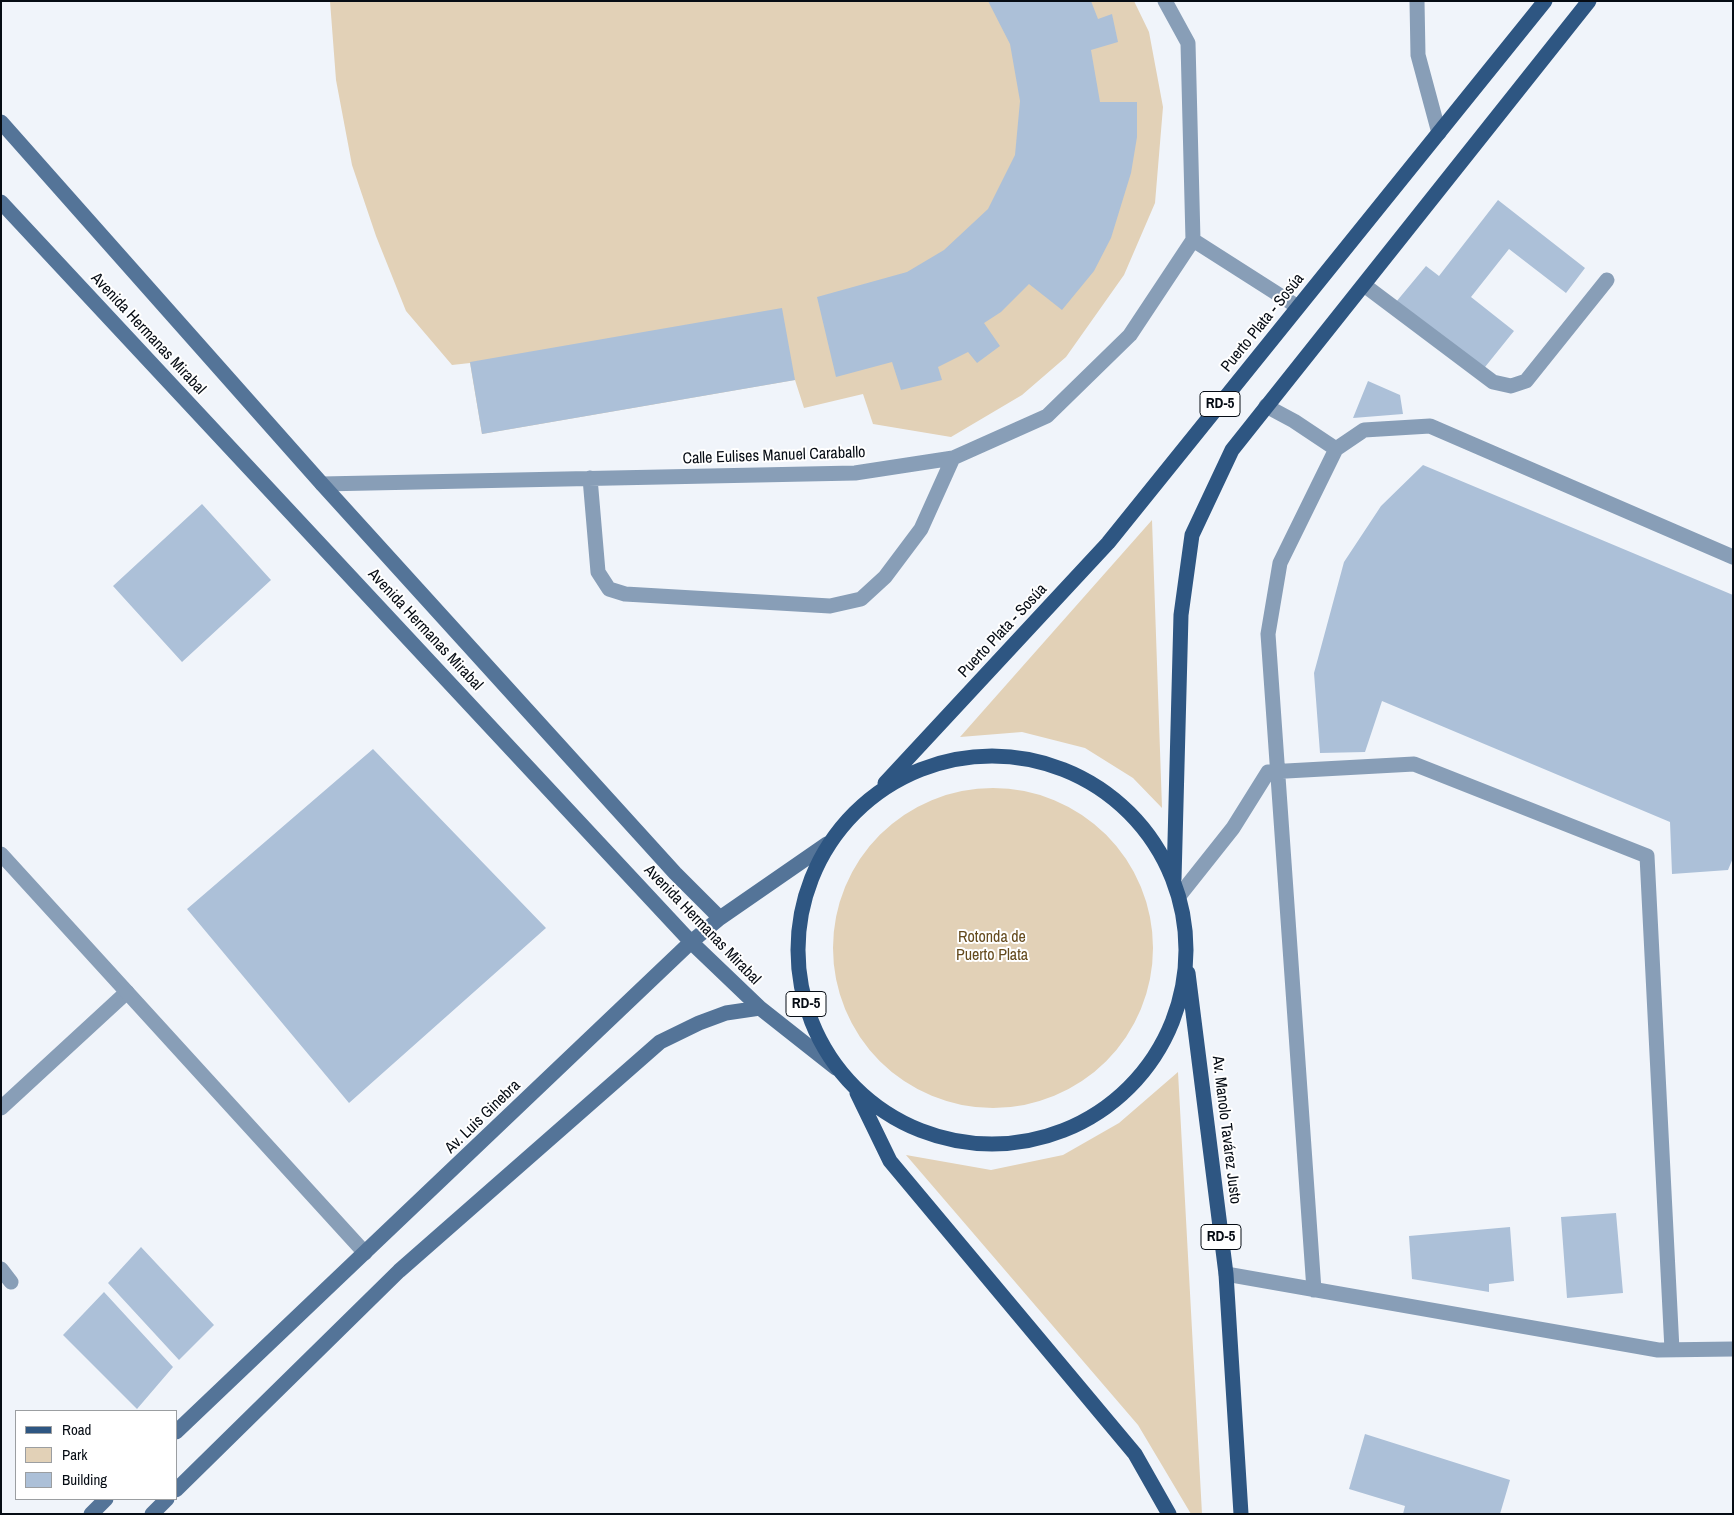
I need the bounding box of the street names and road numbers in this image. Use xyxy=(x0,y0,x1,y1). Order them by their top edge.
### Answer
street label: Avenida Hermanas Mirabal xyxy=(87,269,209,399)
street label: Puerto Plata - Sosúa xyxy=(1217,270,1309,376)
road number: RD-5 xyxy=(1200,392,1240,416)
street label: Calle Eulises Manuel Caraballo xyxy=(682,443,866,469)
street label: Avenida Hermanas Mirabal xyxy=(364,565,486,695)
street label: Puerto Plata - Sosúa xyxy=(955,580,1051,682)
street label: Avenida Hermanas Mirabal xyxy=(640,861,764,989)
road number: RD-5 xyxy=(786,992,826,1016)
street label: Av. Manolo Tavárez Justo xyxy=(1207,1055,1245,1205)
street label: Av. Luis Ginebra xyxy=(441,1076,525,1158)
road number: RD-5 xyxy=(1201,1224,1241,1250)

